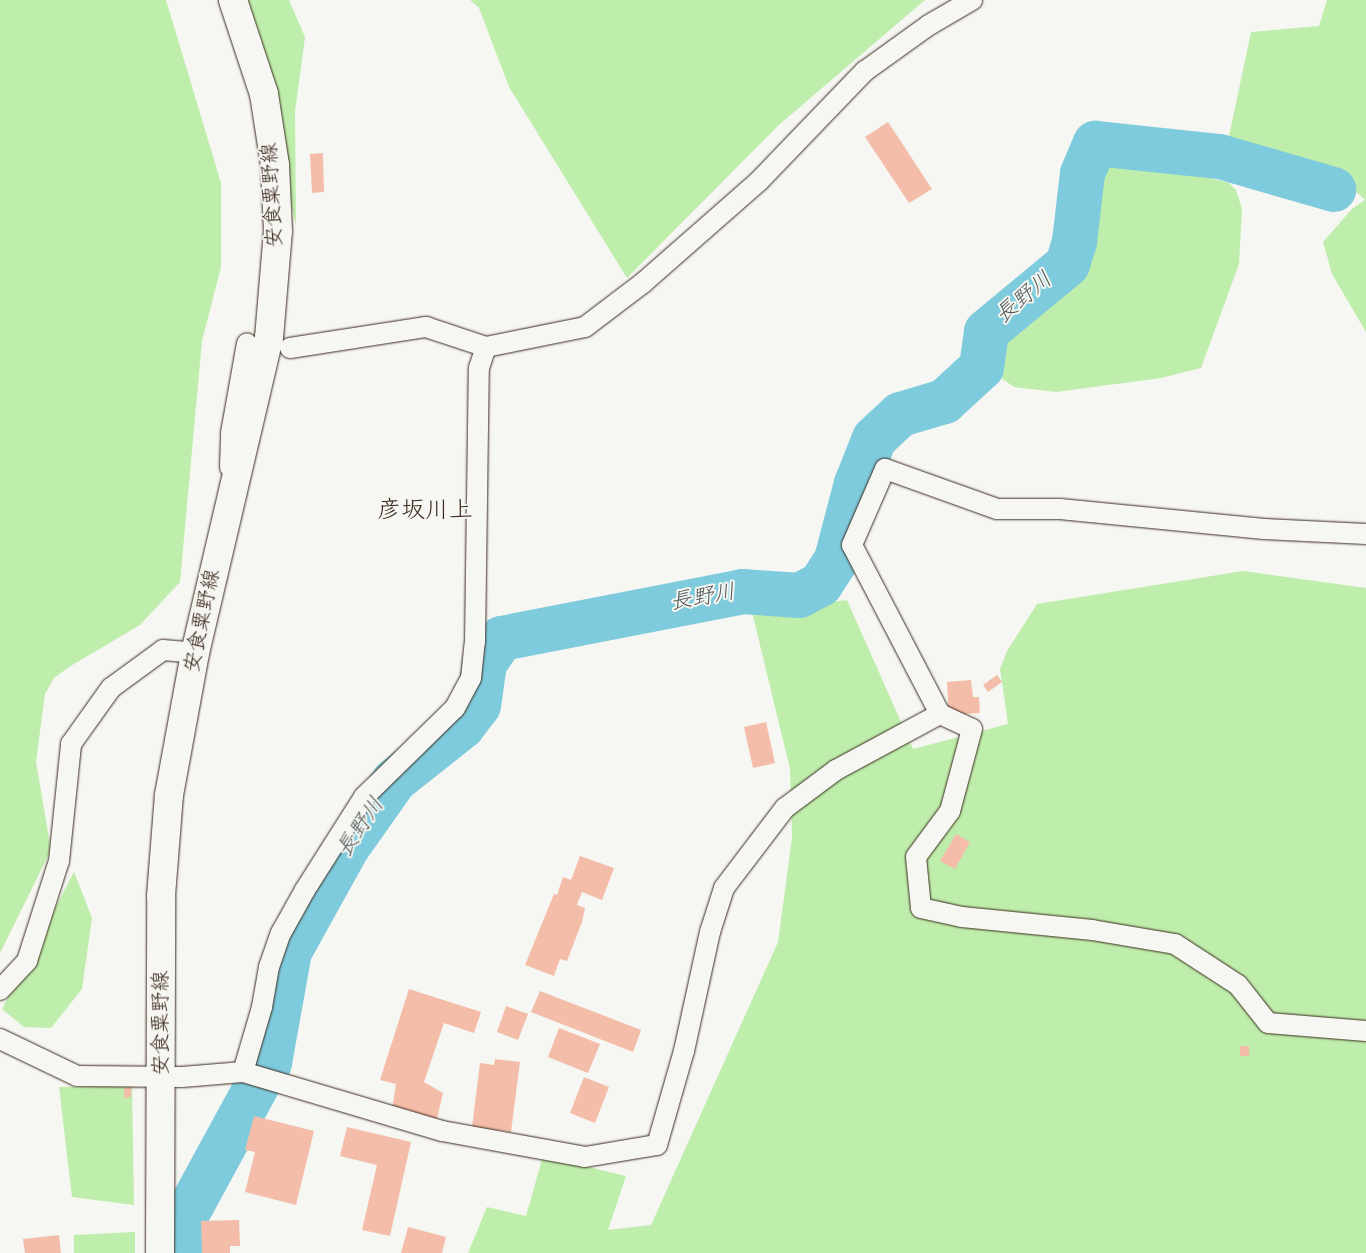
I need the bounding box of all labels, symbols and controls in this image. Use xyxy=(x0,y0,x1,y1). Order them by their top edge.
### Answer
street label: 安食粟野線 xyxy=(258,142,288,248)
water label: 長野川 xyxy=(991,268,1059,330)
district label: 彦坂川上 xyxy=(377,498,473,526)
street label: 安食粟野線 xyxy=(180,567,226,675)
water label: 長野川 xyxy=(668,580,738,618)
water label: 長野川 xyxy=(333,793,391,863)
street label: 安食粟野線 xyxy=(149,971,175,1075)

